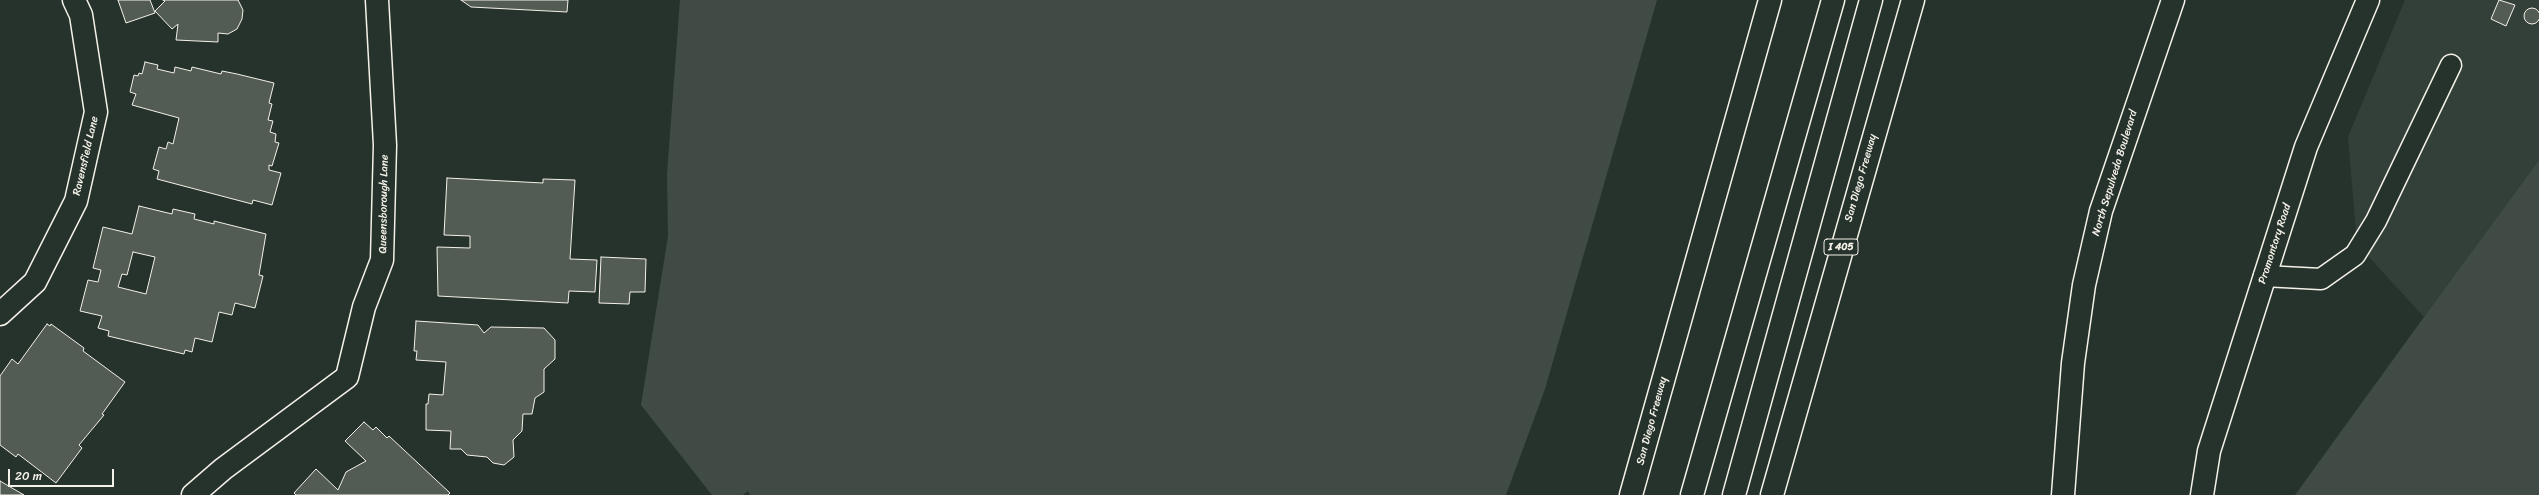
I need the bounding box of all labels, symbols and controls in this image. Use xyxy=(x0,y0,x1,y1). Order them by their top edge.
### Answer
street label: North Sepulveda Boulevard xyxy=(2090,108,2140,238)
street label: Ravensfield Lane xyxy=(70,115,102,197)
street label: San Diego Freeway xyxy=(1842,132,1880,224)
street label: Queensborough Lane xyxy=(377,154,391,254)
street label: Promontory Road xyxy=(2256,202,2294,286)
road number: I 405 xyxy=(1824,239,1858,255)
street label: San Diego Freeway xyxy=(1634,375,1670,467)
scale bar xyxy=(10,461,116,487)
text: 20 m xyxy=(15,465,42,487)

